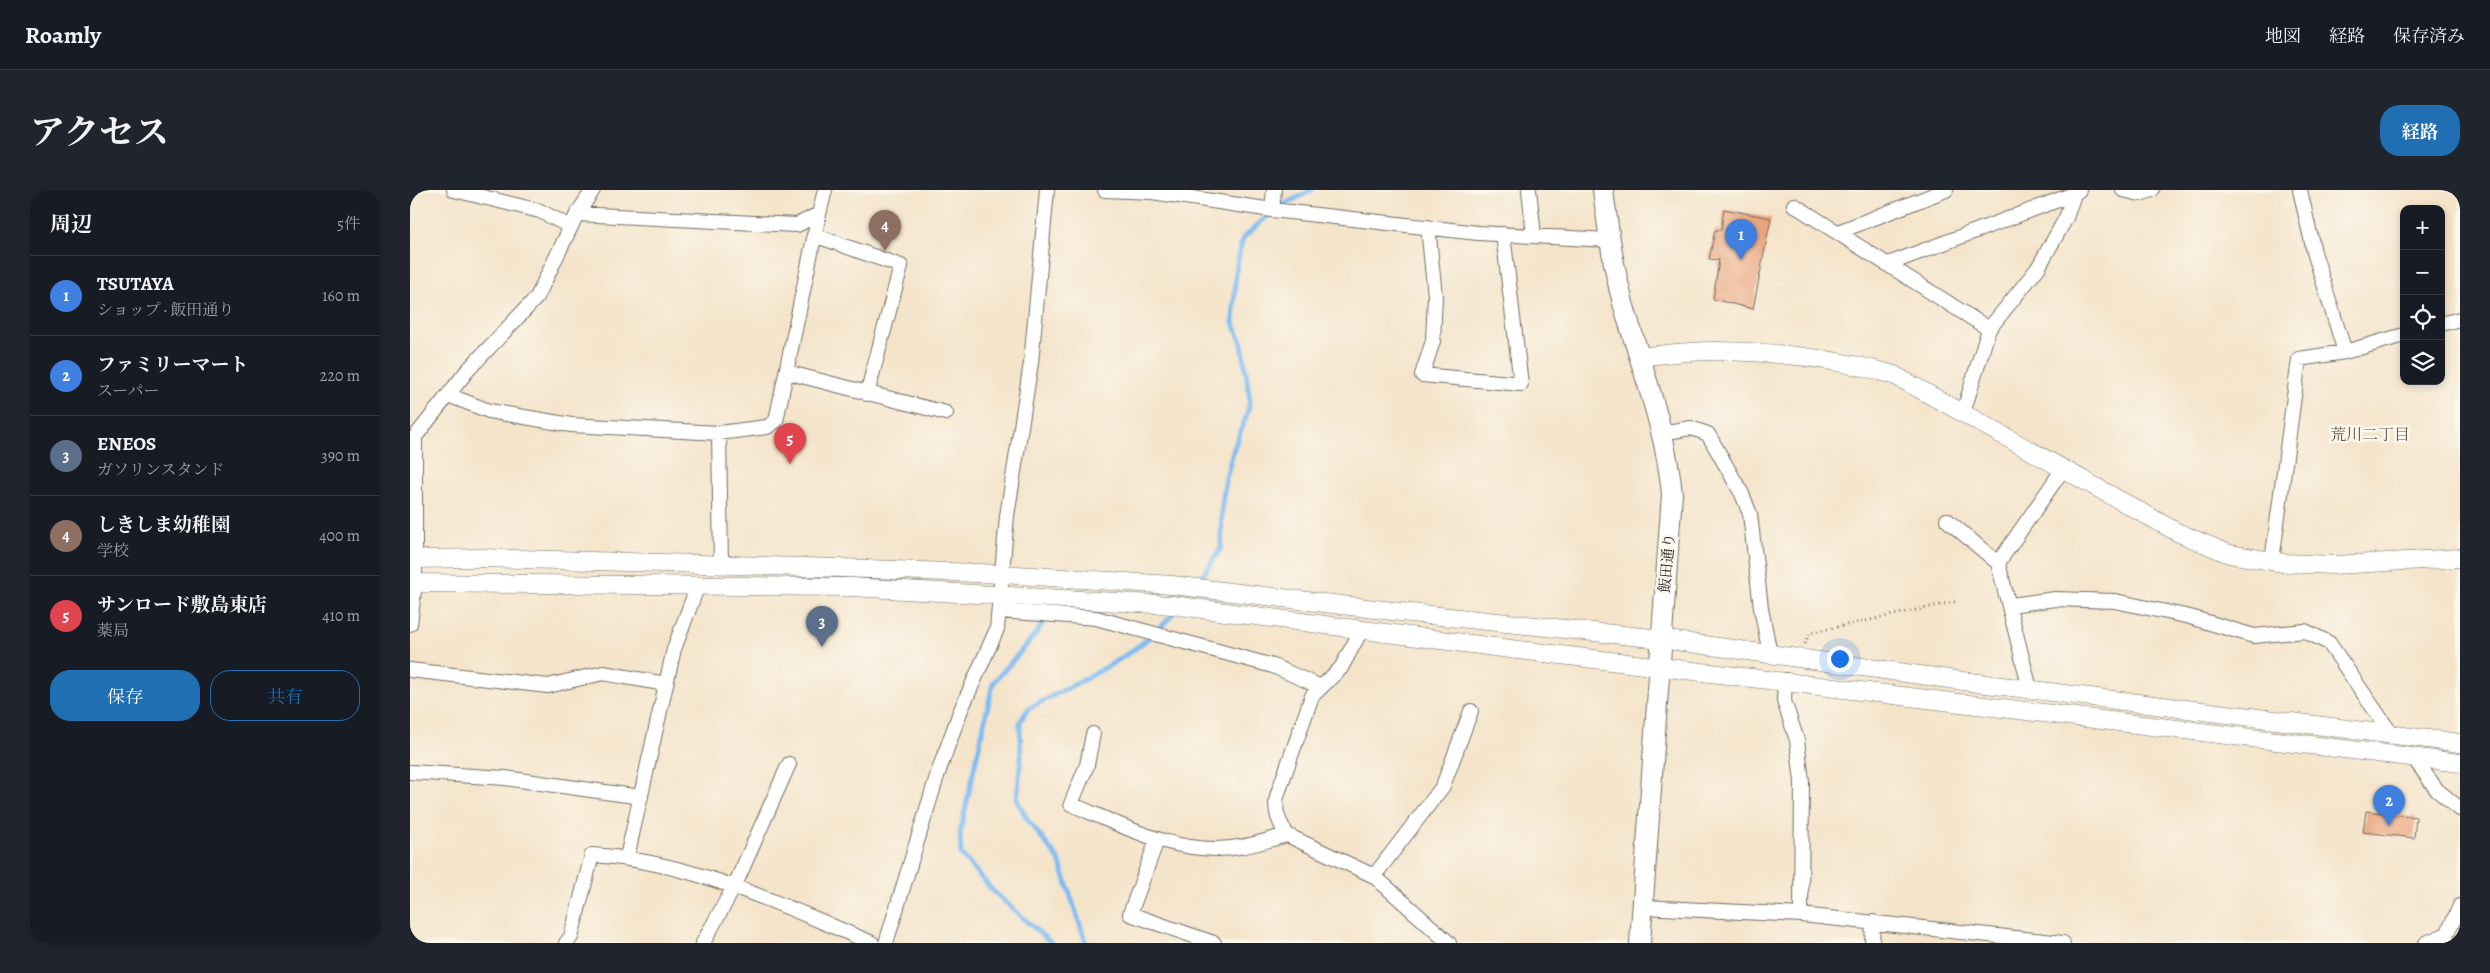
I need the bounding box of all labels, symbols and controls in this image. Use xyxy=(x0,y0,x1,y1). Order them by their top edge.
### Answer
text: Roamly xyxy=(25,19,101,51)
text: 地図 xyxy=(2265,24,2301,48)
text: 経路 xyxy=(2329,24,2365,48)
text: 保存済み xyxy=(2393,24,2465,48)
button: 経路 xyxy=(2380,105,2460,156)
text: アクセス xyxy=(30,108,169,156)
map controls xyxy=(2400,205,2445,385)
button: + xyxy=(2400,205,2445,250)
text: 周辺 xyxy=(50,210,92,238)
pin: 4 xyxy=(869,210,901,251)
text: 5件 xyxy=(337,213,360,235)
pin: 1 xyxy=(1725,219,1757,260)
button: − xyxy=(2400,250,2445,295)
text: TSUTAYA xyxy=(97,271,174,297)
text: 1 xyxy=(63,285,69,307)
text: 160 m xyxy=(322,285,360,307)
button: locate xyxy=(2400,295,2445,340)
text: ショップ · 飯田通り xyxy=(97,299,234,321)
button: layers xyxy=(2400,340,2445,385)
text: ファミリーマート xyxy=(97,352,249,378)
text: 2 xyxy=(62,365,70,387)
text: 220 m xyxy=(320,365,360,387)
text: スーパー xyxy=(97,380,159,402)
pin: 5 xyxy=(774,423,806,464)
district label: 荒川二丁目 xyxy=(2330,424,2410,446)
text: ENEOS xyxy=(97,431,156,457)
text: 3 xyxy=(63,445,69,467)
text: 390 m xyxy=(321,445,360,467)
text: ガソリンスタンド xyxy=(97,459,225,481)
text: しきしま幼稚園 xyxy=(97,512,230,538)
text: 4 xyxy=(62,525,70,547)
text: 400 m xyxy=(319,525,360,547)
street label: 飯田通り xyxy=(1654,532,1680,594)
text: 学校 xyxy=(97,540,129,562)
text: サンロード敷島東店 xyxy=(97,592,267,618)
text: 5 xyxy=(63,605,69,627)
text: 410 m xyxy=(322,605,360,627)
pin: 3 xyxy=(806,606,838,647)
text: 薬局 xyxy=(97,620,129,642)
your location xyxy=(1827,646,1853,672)
button: 保存 xyxy=(50,670,200,721)
button: 共有 xyxy=(210,670,360,721)
pin: 2 xyxy=(2373,785,2405,826)

